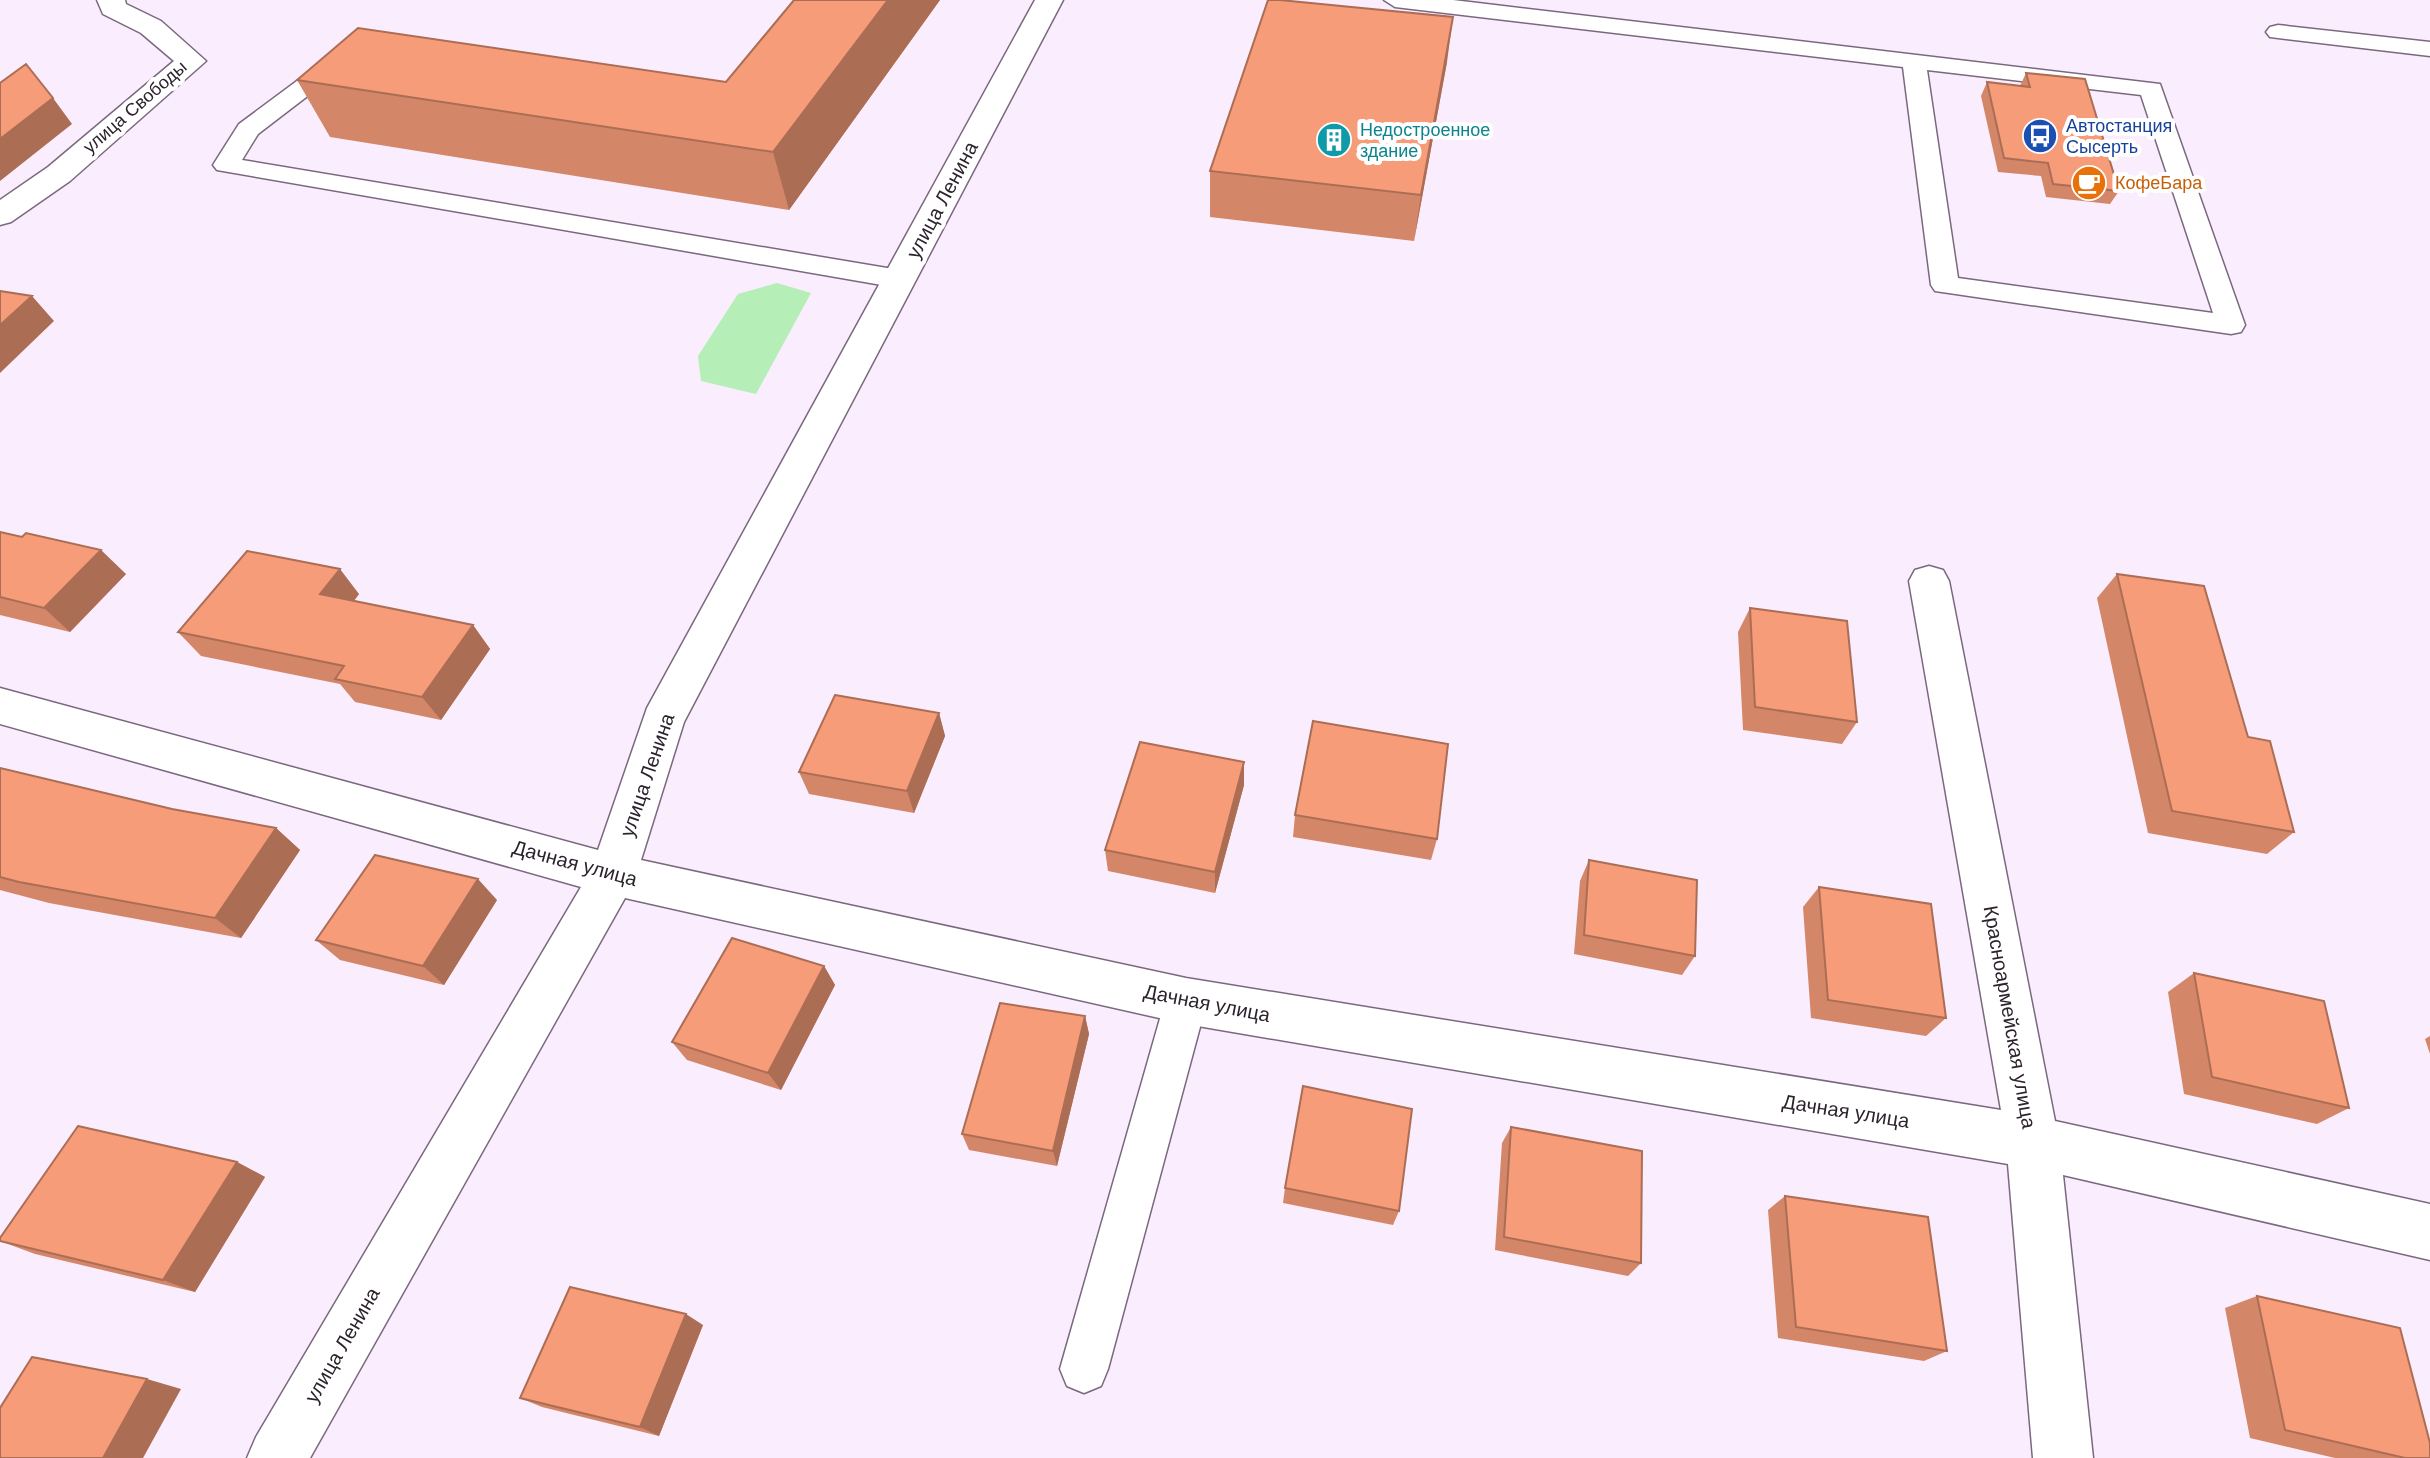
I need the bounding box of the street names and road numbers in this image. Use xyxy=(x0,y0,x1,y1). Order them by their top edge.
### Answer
street label: улица Свободы xyxy=(79,57,191,157)
street label: улица Ленина xyxy=(902,137,982,262)
street label: улица Ленина xyxy=(616,710,679,840)
street label: Дачная улица xyxy=(510,836,641,890)
street label: Красноармейская улица xyxy=(1980,904,2041,1131)
street label: Дачная улица xyxy=(1142,980,1273,1026)
street label: Дачная улица xyxy=(1781,1090,1912,1132)
street label: улица Ленина xyxy=(300,1283,384,1406)

